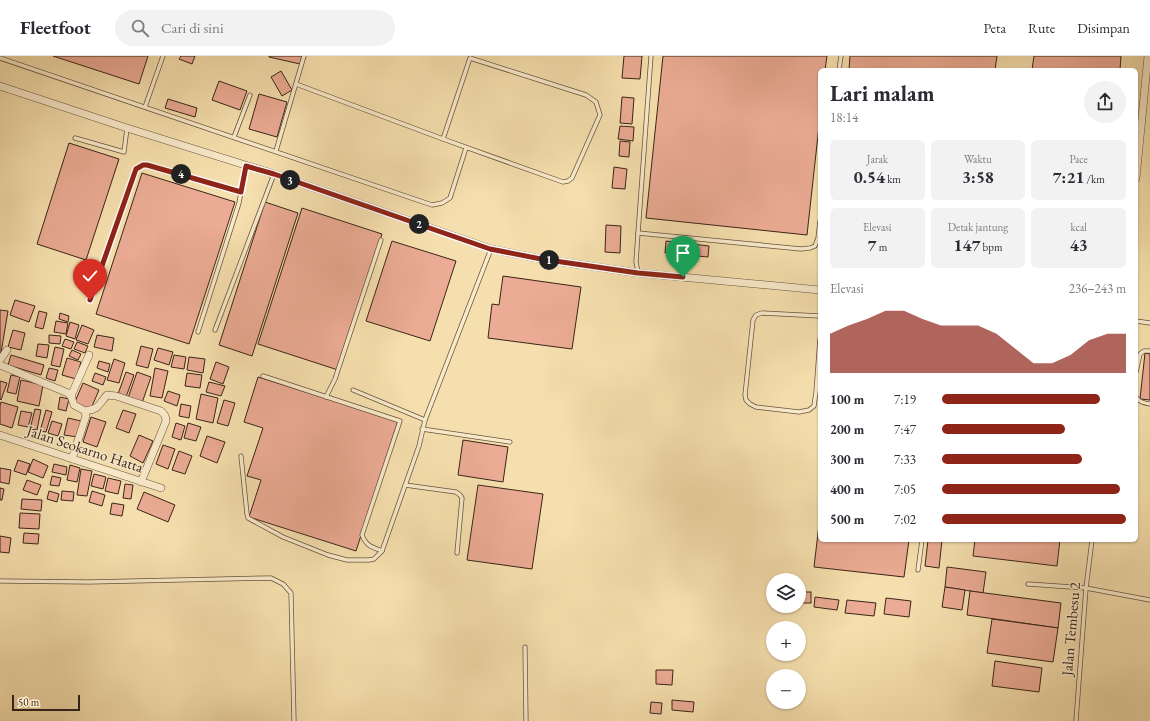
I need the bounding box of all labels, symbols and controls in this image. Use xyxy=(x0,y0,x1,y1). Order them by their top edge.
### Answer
search box xyxy=(115,10,395,46)
text: Fleetfoot xyxy=(20,15,91,40)
icon: search xyxy=(129,17,151,39)
text: Cari di sini xyxy=(161,18,224,37)
text: Peta xyxy=(984,19,1006,37)
text: Rute xyxy=(1028,19,1055,37)
text: Disimpan xyxy=(1077,19,1130,37)
text: Lari malam xyxy=(830,79,934,108)
button: share xyxy=(1084,81,1126,123)
text: 18:14 xyxy=(830,109,858,126)
text: Jarak xyxy=(867,152,888,166)
text: Waktu xyxy=(964,152,992,166)
text: Pace xyxy=(1069,152,1088,166)
pin: 4 xyxy=(171,164,191,184)
text: 0.54 xyxy=(854,166,885,188)
text: 3:58 xyxy=(962,166,994,188)
text: 7:21 xyxy=(1053,166,1084,188)
text: 4 xyxy=(178,167,184,181)
pin: 3 xyxy=(280,170,300,190)
text: km xyxy=(885,172,901,186)
text: /km xyxy=(1084,172,1105,186)
text: 3 xyxy=(287,173,293,187)
pin: 2 xyxy=(409,214,429,234)
text: 2 xyxy=(416,217,422,231)
text: Elevasi xyxy=(863,220,892,234)
text: Detak jantung xyxy=(948,220,1008,234)
text: kcal xyxy=(1070,220,1087,234)
text: 7 xyxy=(867,234,876,256)
text: 147 xyxy=(953,234,980,256)
text: 43 xyxy=(1070,234,1088,256)
pin xyxy=(666,236,700,277)
text: m xyxy=(876,240,887,254)
text: bpm xyxy=(980,240,1003,254)
icon: arrive xyxy=(672,242,694,264)
pin: 1 xyxy=(539,250,559,270)
text: 1 xyxy=(546,253,552,267)
pin xyxy=(73,259,107,300)
icon: check xyxy=(79,265,101,287)
text: Elevasi xyxy=(830,280,864,297)
text: 236–243 m xyxy=(1069,280,1126,297)
text: 100 m xyxy=(830,391,864,408)
text: 7:19 xyxy=(894,391,916,408)
street label: Jalan Seokarno Hatta xyxy=(23,420,146,476)
text: 200 m xyxy=(830,421,864,438)
text: 7:47 xyxy=(894,421,916,438)
text: 300 m xyxy=(830,451,864,468)
text: 7:33 xyxy=(894,451,916,468)
text: 400 m xyxy=(830,481,864,498)
text: 7:05 xyxy=(894,481,916,498)
text: 500 m xyxy=(830,511,864,528)
text: 7:02 xyxy=(894,511,916,528)
map controls xyxy=(766,573,806,709)
button: layers xyxy=(766,573,806,613)
street label: Jalan Tembesu 2 xyxy=(1057,580,1084,679)
button: + xyxy=(766,621,806,661)
button: − xyxy=(766,669,806,709)
scale bar xyxy=(12,693,80,712)
text: 50 m xyxy=(18,695,39,709)

